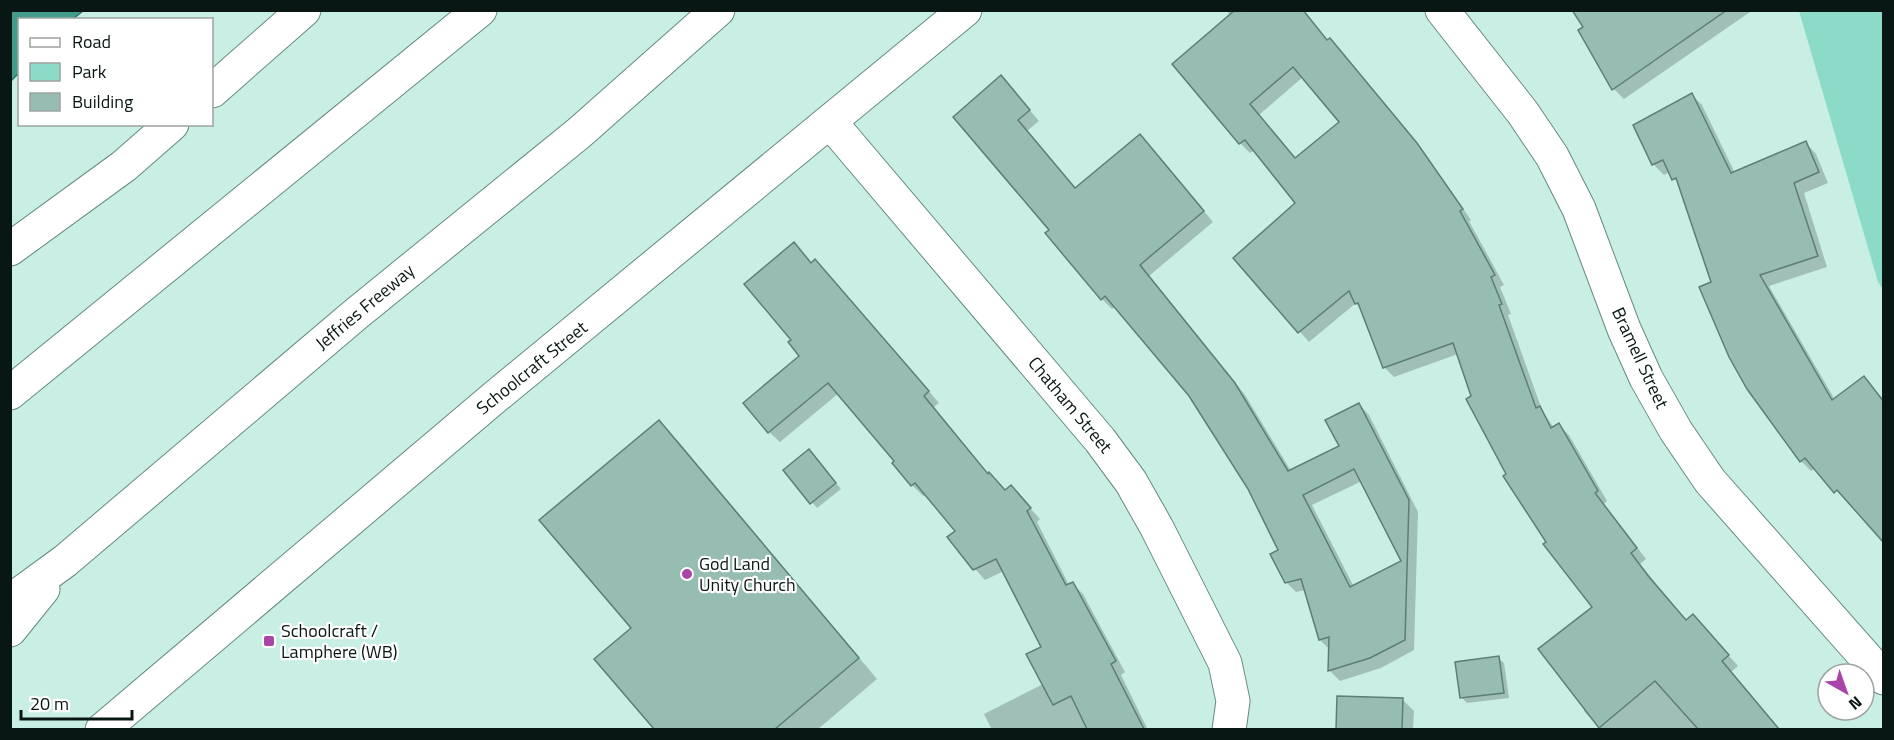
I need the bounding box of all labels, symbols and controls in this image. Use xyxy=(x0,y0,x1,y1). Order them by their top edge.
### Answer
legend xyxy=(18,18,213,126)
text: Road xyxy=(72,28,111,55)
text: Park xyxy=(72,58,107,85)
text: Building xyxy=(72,88,133,115)
street label: Jeffries Freeway xyxy=(309,257,420,356)
street label: Bramell Street xyxy=(1605,303,1676,414)
street label: Schoolcraft Street xyxy=(470,314,594,421)
street label: Chatham Street xyxy=(1022,350,1119,459)
place label: God Land Unity Church xyxy=(699,550,796,598)
marker: God Land Unity Church xyxy=(680,567,694,581)
place label: Schoolcraft / Lamphere (WB) xyxy=(281,617,398,665)
marker: Schoolcraft / Lamphere (WB) xyxy=(262,634,276,648)
north arrow xyxy=(1816,662,1876,722)
scale bar xyxy=(21,683,132,721)
text: 20 m xyxy=(30,690,69,717)
text: N xyxy=(1844,691,1868,716)

